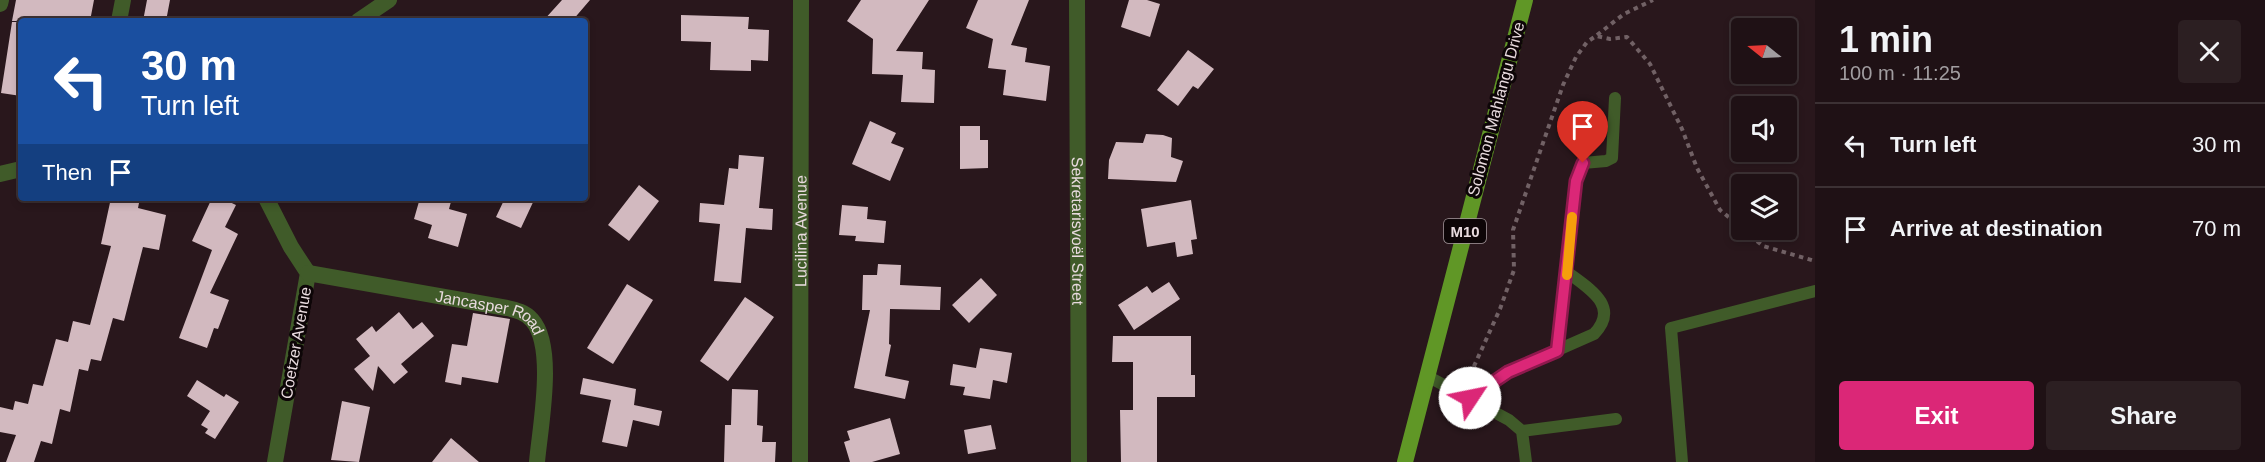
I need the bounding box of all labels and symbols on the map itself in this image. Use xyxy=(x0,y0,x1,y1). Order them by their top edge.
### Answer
north arrow xyxy=(1731,18,1797,84)
street label: Solomon Mahlangu Drive xyxy=(1465,20,1527,198)
pin xyxy=(1557,101,1608,163)
street label: Sekretarisvoël Street xyxy=(1069,157,1087,306)
street label: Lucilina Avenue xyxy=(792,175,809,287)
road number: M10 xyxy=(1444,219,1486,243)
street label: Coetzer Avenue xyxy=(278,286,314,400)
street label: Jancasper Road xyxy=(434,287,548,337)
position arrow xyxy=(1438,366,1502,430)

